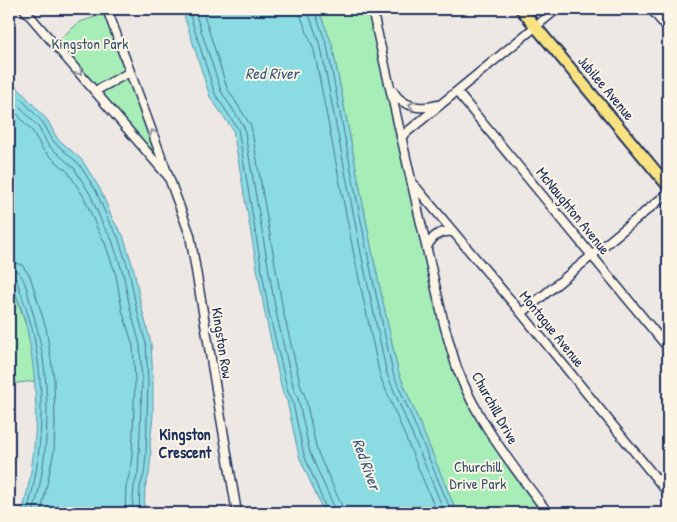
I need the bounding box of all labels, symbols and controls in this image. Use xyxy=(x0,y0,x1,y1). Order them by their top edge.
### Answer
park label: Kingston Park xyxy=(52,33,128,54)
street label: Jubilee Avenue xyxy=(573,51,640,125)
water label: Red River xyxy=(245,62,301,84)
one-way arrow xyxy=(73,67,82,76)
one-way arrow xyxy=(408,101,417,111)
one-way arrow xyxy=(149,130,159,138)
street label: McNaughton Avenue xyxy=(532,162,615,259)
street label: Montague Avenue xyxy=(515,286,590,371)
street label: Kingston Row xyxy=(207,306,238,380)
street label: Churchill Drive xyxy=(467,368,524,448)
district label: Kingston Crescent xyxy=(159,423,212,463)
water label: Red River xyxy=(348,435,387,495)
park label: Churchill Drive Park xyxy=(450,456,506,494)

